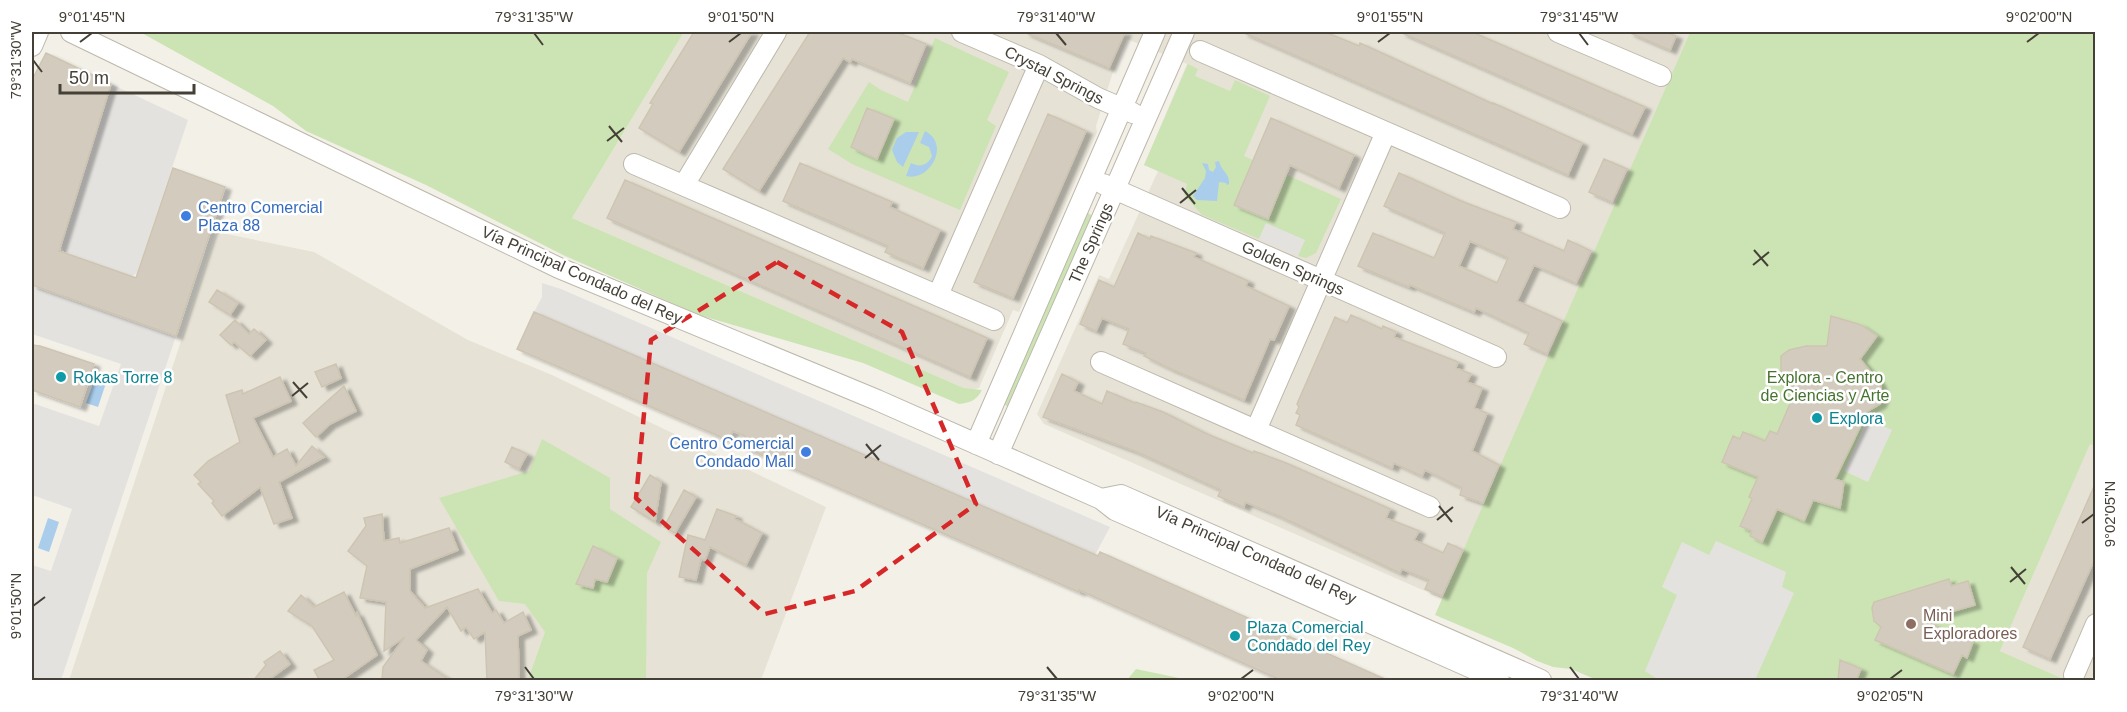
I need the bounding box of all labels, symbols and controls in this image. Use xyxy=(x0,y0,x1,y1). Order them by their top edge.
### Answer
text: 9°01'45"N xyxy=(59,8,125,25)
text: 79°31'35"W xyxy=(495,8,574,25)
text: 9°01'50"N xyxy=(708,8,774,25)
text: 79°31'40"W xyxy=(1017,8,1096,25)
text: 9°01'55"N xyxy=(1357,8,1423,25)
text: 79°31'45"W xyxy=(1540,8,1619,25)
text: 9°02'00"N xyxy=(2006,8,2072,25)
text: 79°31'30"W xyxy=(7,20,24,99)
street label: Crystal Springs xyxy=(1002,43,1106,107)
scale bar xyxy=(60,57,194,95)
text: 50 m xyxy=(69,68,109,88)
place label: Centro Comercial Plaza 88 xyxy=(198,199,322,234)
street label: The Springs xyxy=(1066,200,1116,286)
marker: Centro Comercial Plaza 88 xyxy=(179,209,193,223)
street label: Vía Principal Condado del Rey xyxy=(479,223,685,327)
street label: Golden Springs xyxy=(1239,238,1347,298)
place label: Rokas Torre 8 xyxy=(73,369,172,386)
park label: Explora - Centro de Ciencias y Arte xyxy=(1761,369,1890,404)
marker: Rokas Torre 8 xyxy=(54,370,68,384)
place label: Explora xyxy=(1829,410,1883,427)
marker: Explora xyxy=(1810,411,1824,425)
place label: Centro Comercial Condado Mall xyxy=(670,435,794,470)
marker: Centro Comercial Condado Mall xyxy=(799,445,813,459)
text: 9°02'05"N xyxy=(2101,481,2118,547)
street label: Vía Principal Condado del Rey xyxy=(1153,503,1359,607)
text: 9°01'50"N xyxy=(7,573,24,639)
place label: Mini Exploradores xyxy=(1923,607,2017,642)
marker: Mini Exploradores xyxy=(1904,617,1918,631)
place label: Plaza Comercial Condado del Rey xyxy=(1247,619,1371,654)
marker: Plaza Comercial Condado del Rey xyxy=(1228,629,1242,643)
text: 79°31'30"W xyxy=(495,687,574,704)
text: 79°31'35"W xyxy=(1018,687,1097,704)
text: 9°02'00"N xyxy=(1208,687,1274,704)
text: 79°31'40"W xyxy=(1540,687,1619,704)
text: 9°02'05"N xyxy=(1857,687,1923,704)

